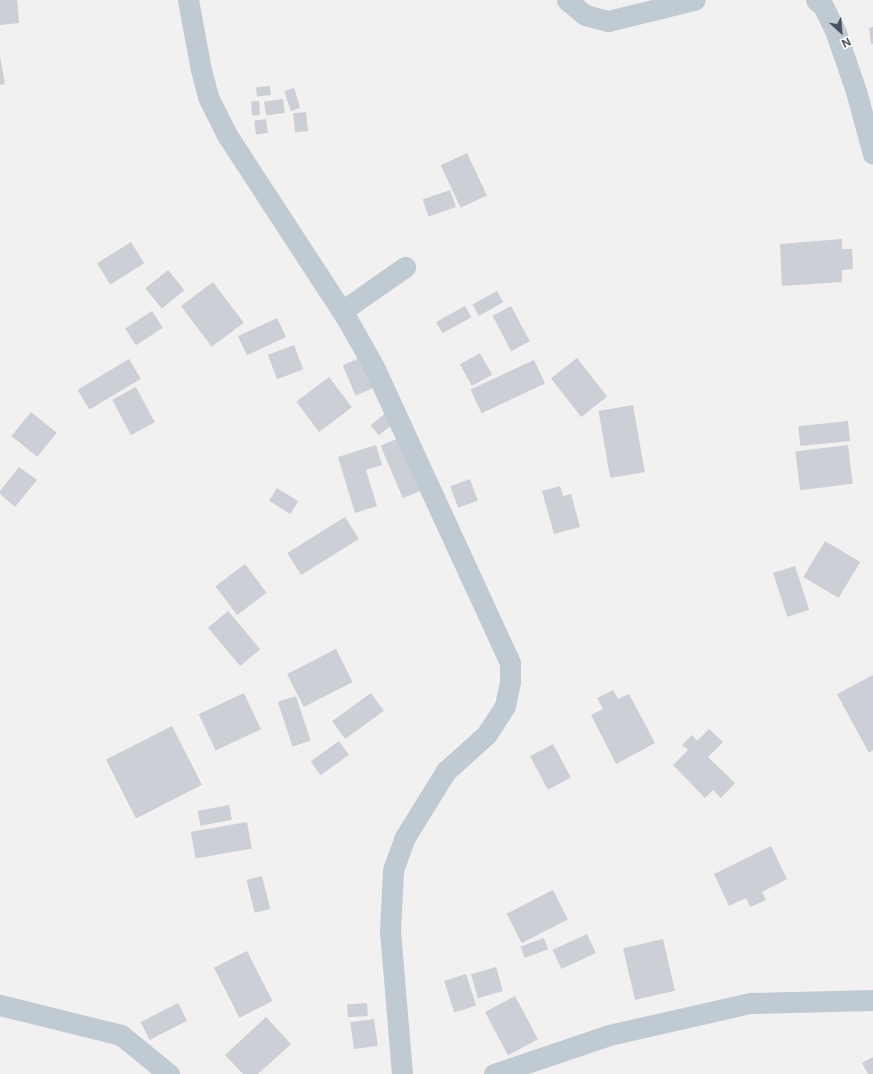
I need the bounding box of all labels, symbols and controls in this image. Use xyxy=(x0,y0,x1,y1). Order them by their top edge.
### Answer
north arrow xyxy=(821,12,861,52)
text: N xyxy=(839,35,853,51)

